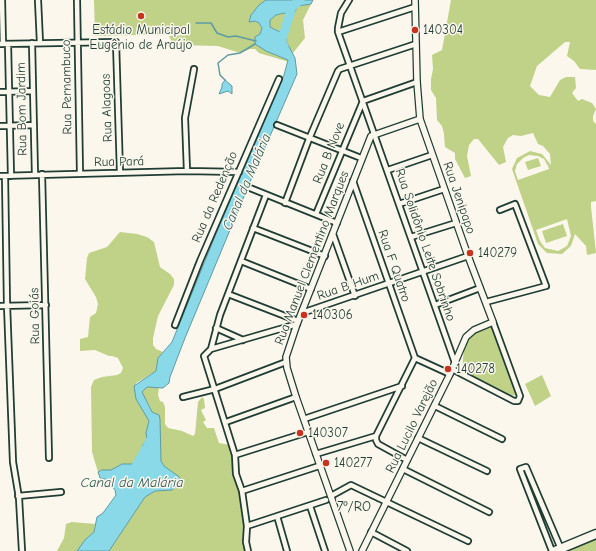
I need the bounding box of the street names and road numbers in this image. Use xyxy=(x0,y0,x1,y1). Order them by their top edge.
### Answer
street label: Rua Pernambuco xyxy=(58,39,76,135)
street label: Rua Bom Jardim xyxy=(13,62,31,156)
street label: Rua Alagoas xyxy=(98,74,116,142)
street label: Rua B Nove xyxy=(310,120,348,186)
street label: Rua da Redenção xyxy=(189,149,241,245)
street label: Rua Pará xyxy=(94,154,144,170)
street label: Rua Jenipapo xyxy=(439,160,479,236)
street label: Rua Solidônio Leite Sobrinho xyxy=(391,167,459,323)
street label: Rua Manuel Clementino Marques xyxy=(272,169,352,347)
street label: Rua F Quatro xyxy=(374,228,414,304)
street label: Rua B Hum xyxy=(315,268,381,304)
street label: Rua Goiás xyxy=(27,288,43,344)
street label: Rua Lucilo Varejão xyxy=(382,376,442,476)

